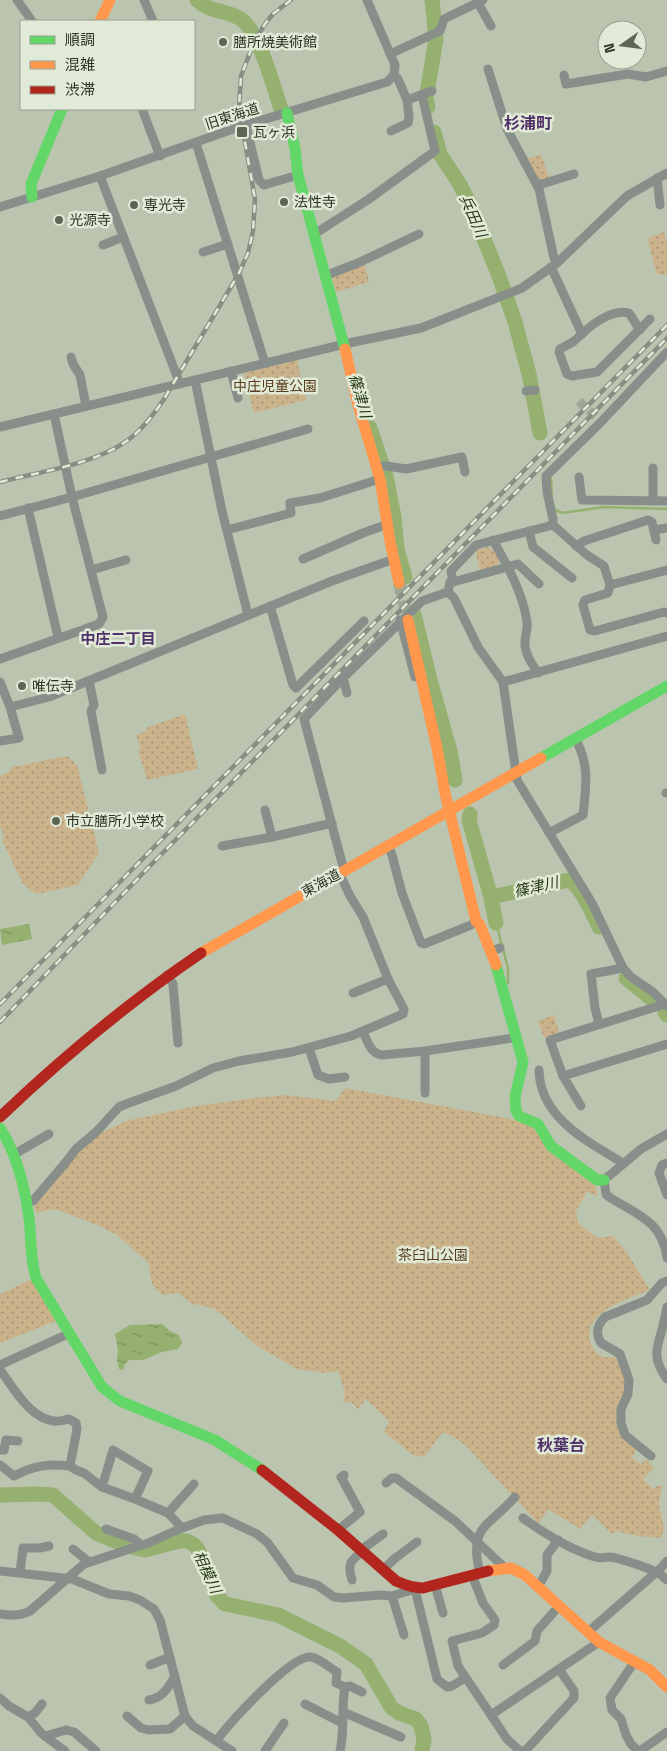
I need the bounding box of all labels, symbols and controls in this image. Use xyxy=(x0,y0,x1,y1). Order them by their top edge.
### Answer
legend xyxy=(20,20,195,110)
north arrow xyxy=(597,20,647,70)
text: 順調 xyxy=(65,30,95,49)
place label: 膳所焼美術館 xyxy=(233,33,317,51)
marker: 膳所焼美術館 xyxy=(217,36,229,48)
text: N xyxy=(600,41,619,55)
text: 混雑 xyxy=(65,55,95,74)
text: 渋滞 xyxy=(65,80,95,99)
street label: 旧東海道 xyxy=(203,99,261,133)
district label: 杉浦町 xyxy=(504,113,552,134)
place label: 瓦ヶ浜 xyxy=(253,123,295,141)
marker: 瓦ヶ浜 xyxy=(235,125,249,139)
water label: 兵田川 xyxy=(456,191,492,242)
place label: 法性寺 xyxy=(294,193,336,211)
place label: 専光寺 xyxy=(144,196,186,214)
marker: 法性寺 xyxy=(278,196,290,208)
marker: 専光寺 xyxy=(128,199,140,211)
place label: 光源寺 xyxy=(69,211,111,229)
marker: 光源寺 xyxy=(53,214,65,226)
water label: 篠津川 xyxy=(345,372,376,422)
park label: 中庄児童公園 xyxy=(233,377,317,395)
district label: 中庄二丁目 xyxy=(80,629,156,648)
place label: 唯伝寺 xyxy=(32,677,74,695)
marker: 唯伝寺 xyxy=(16,680,28,692)
place label: 市立膳所小学校 xyxy=(66,812,164,830)
marker: 市立膳所小学校 xyxy=(50,815,62,827)
street label: 東海道 xyxy=(298,865,344,901)
water label: 篠津川 xyxy=(512,872,562,901)
park label: 茶臼山公園 xyxy=(398,1246,468,1264)
district label: 秋葉台 xyxy=(537,1435,585,1456)
water label: 相模川 xyxy=(189,1547,226,1598)

